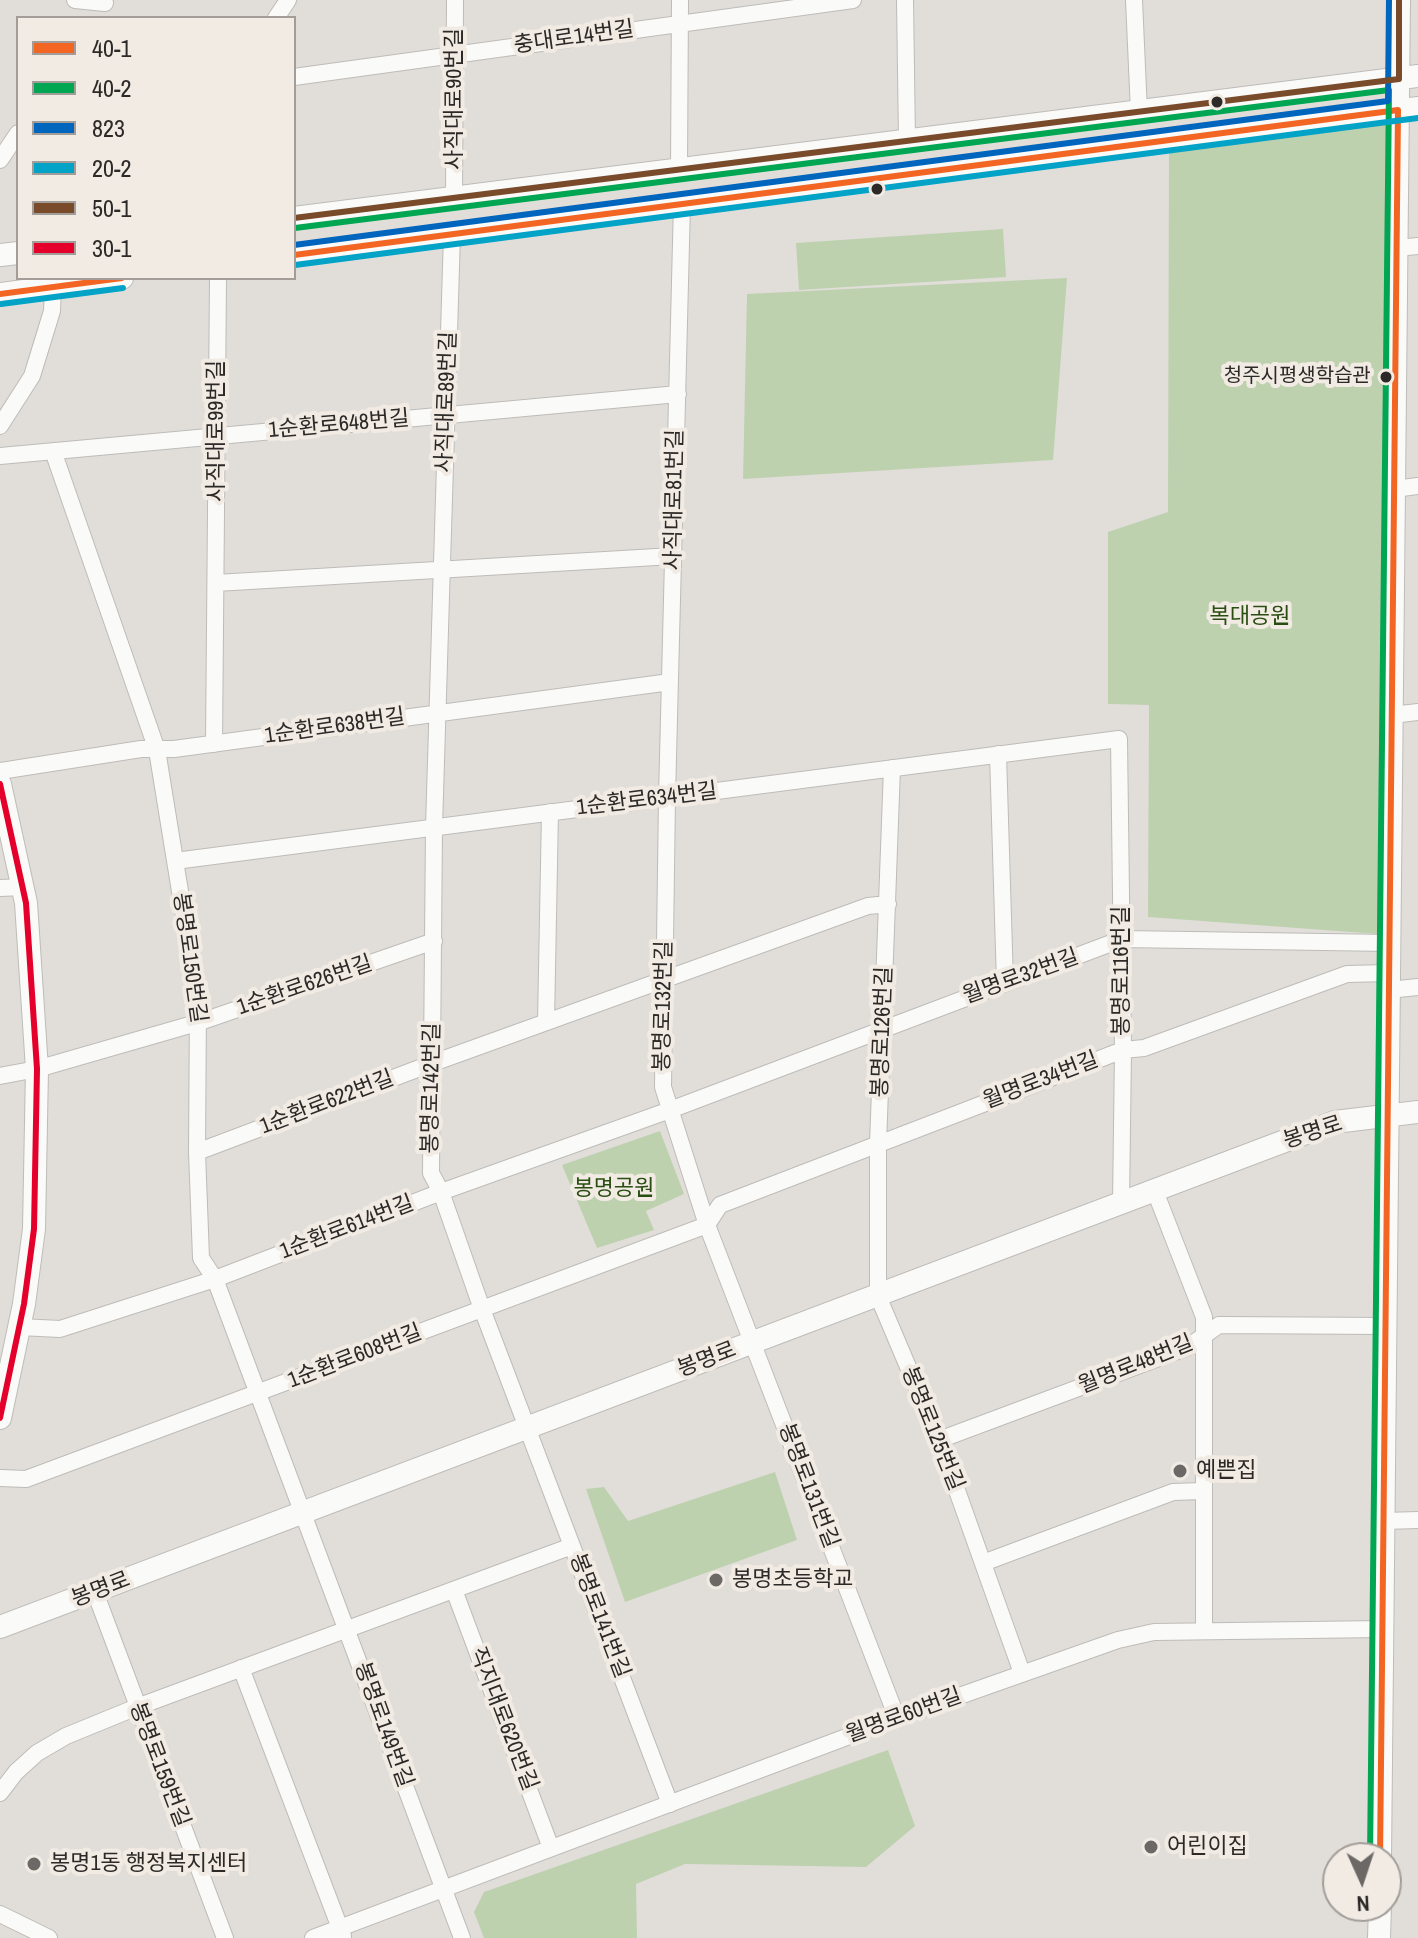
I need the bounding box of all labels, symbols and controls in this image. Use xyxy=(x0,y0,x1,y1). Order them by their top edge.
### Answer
legend xyxy=(16,16,296,280)
street label: 충대로14번길 xyxy=(512,16,636,60)
street label: 사직대로90번길 xyxy=(442,28,468,170)
text: 40-1 xyxy=(92,32,131,64)
text: 40-2 xyxy=(92,72,131,104)
unlabelled marker xyxy=(1209,94,1225,110)
text: 823 xyxy=(92,112,125,144)
text: 20-2 xyxy=(92,152,131,184)
unlabelled marker xyxy=(869,181,885,197)
text: 50-1 xyxy=(92,192,131,224)
text: 30-1 xyxy=(92,232,131,264)
street label: 사직대로89번길 xyxy=(431,331,463,473)
street label: 사직대로99번길 xyxy=(204,360,230,502)
place label: 청주시평생학습관 xyxy=(1224,365,1371,389)
marker: 청주시평생학습관 xyxy=(1378,369,1394,385)
street label: 1순환로648번길 xyxy=(267,406,411,444)
street label: 사직대로81번길 xyxy=(661,429,689,571)
park label: 복대공원 xyxy=(1210,604,1290,630)
street label: 1순환로638번길 xyxy=(263,704,407,750)
street label: 1순환로634번길 xyxy=(575,778,719,822)
street label: 봉명로150번길 xyxy=(167,891,211,1025)
street label: 봉명로116번길 xyxy=(1109,906,1135,1036)
street label: 봉명로132번길 xyxy=(650,940,678,1072)
street label: 월명로32번길 xyxy=(960,944,1082,1010)
street label: 1순환로626번길 xyxy=(234,951,376,1021)
street label: 봉명로126번길 xyxy=(868,966,898,1098)
street label: 봉명로142번길 xyxy=(418,1022,446,1154)
street label: 월명로34번길 xyxy=(980,1047,1102,1115)
street label: 1순환로622번길 xyxy=(256,1065,398,1141)
street label: 봉명로 xyxy=(1280,1111,1346,1155)
park label: 봉명공원 xyxy=(574,1176,654,1202)
street label: 1순환로614번길 xyxy=(276,1190,418,1266)
street label: 1순환로608번길 xyxy=(284,1319,426,1395)
street label: 월명로48번길 xyxy=(1075,1330,1197,1400)
street label: 봉명로 xyxy=(674,1337,740,1383)
street label: 봉명로125번길 xyxy=(895,1363,969,1495)
street label: 봉명로131번길 xyxy=(772,1420,844,1552)
place label: 예쁜집 xyxy=(1196,1458,1257,1484)
marker: 예쁜집 xyxy=(1171,1462,1189,1480)
street label: 봉명로141번길 xyxy=(563,1550,635,1682)
street label: 봉명로 xyxy=(68,1567,134,1613)
place label: 봉명초등학교 xyxy=(732,1567,853,1593)
marker: 봉명초등학교 xyxy=(707,1571,725,1589)
street label: 직지대로620번길 xyxy=(464,1644,542,1794)
street label: 봉명로149번길 xyxy=(348,1659,418,1791)
street label: 월명로60번길 xyxy=(843,1683,965,1749)
street label: 봉명로159번길 xyxy=(123,1699,195,1831)
place label: 어린이집 xyxy=(1167,1834,1248,1860)
marker: 어린이집 xyxy=(1142,1838,1160,1856)
north arrow xyxy=(1322,1842,1402,1922)
place label: 봉명1동 행정복지센터 xyxy=(50,1851,247,1877)
marker: 봉명1동 행정복지센터 xyxy=(25,1855,43,1873)
text: N xyxy=(1356,1889,1370,1919)

